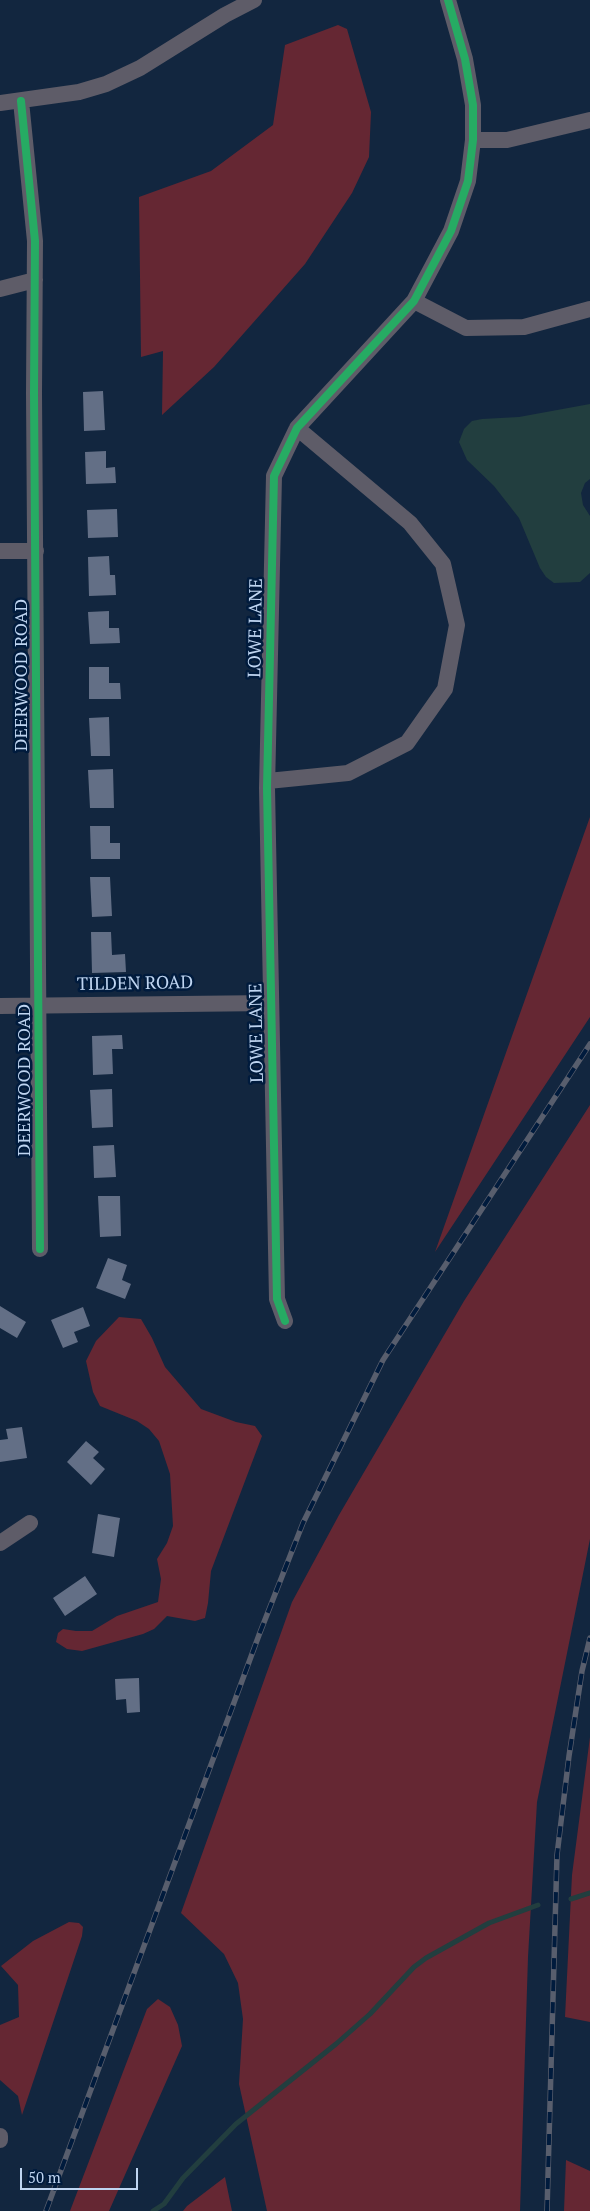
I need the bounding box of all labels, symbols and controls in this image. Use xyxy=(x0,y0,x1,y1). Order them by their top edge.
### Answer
street label: LOWE LANE xyxy=(244,578,268,678)
street label: DEERWOOD ROAD xyxy=(11,599,33,751)
street label: TILDEN ROAD xyxy=(77,972,193,996)
street label: LOWE LANE xyxy=(245,983,269,1083)
street label: DEERWOOD ROAD xyxy=(14,1004,36,1156)
scale bar xyxy=(22,2158,140,2190)
text: 50 m xyxy=(28,2167,61,2187)

